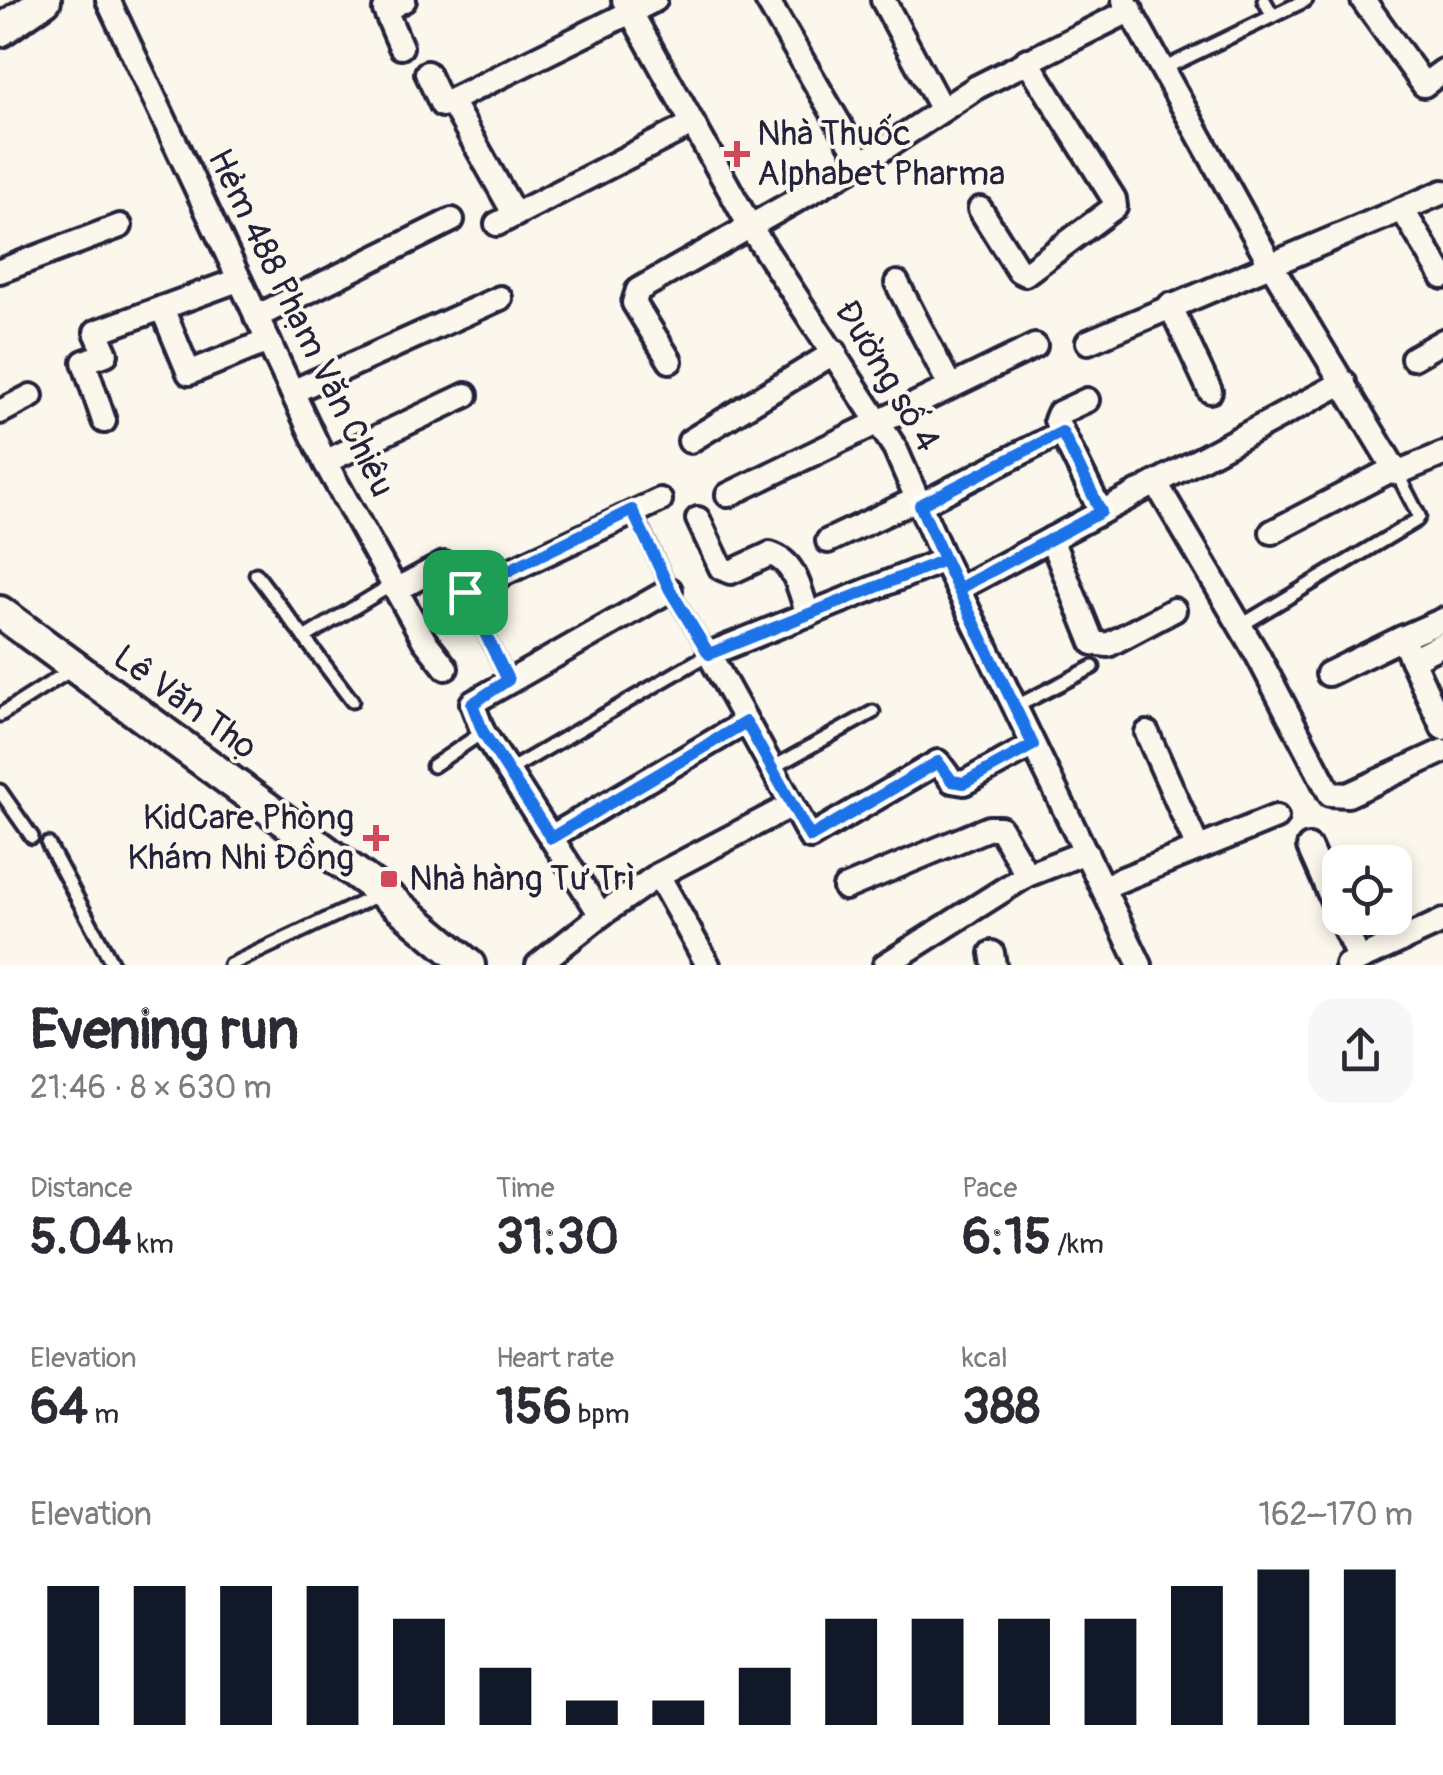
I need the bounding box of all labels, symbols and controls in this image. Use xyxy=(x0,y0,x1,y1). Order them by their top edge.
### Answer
place label: Nhà Thuốc Alphabet Pharma xyxy=(757,112,1005,196)
street label: Hẻm 488 Phạm Văn Chiêu xyxy=(198,142,404,504)
marker: Nhà Thuốc Alphabet Pharma xyxy=(726,143,748,165)
street label: Đường số 4 xyxy=(825,292,949,460)
pin xyxy=(423,550,508,635)
icon: arrive xyxy=(438,565,493,620)
street label: Lê Văn Thọ xyxy=(105,635,267,771)
place label: KidCare Phòng Khám Nhi Đồng xyxy=(127,796,354,880)
marker: KidCare Phòng Khám Nhi Đồng xyxy=(363,825,389,851)
map controls xyxy=(1322,845,1412,935)
button: locate xyxy=(1322,845,1412,935)
place label: Nhà hàng Tư Trì xyxy=(409,857,634,901)
marker: Nhà hàng Tư Trì xyxy=(378,868,400,890)
text: Evening run xyxy=(30,996,299,1065)
button: share xyxy=(1308,998,1413,1103)
text: 21:46 · 8 × 630 m xyxy=(30,1068,272,1108)
text: Distance xyxy=(30,1171,132,1206)
text: Time xyxy=(496,1171,555,1206)
text: Pace xyxy=(962,1171,1017,1206)
text: 5.04 xyxy=(30,1206,131,1269)
text: 31:30 xyxy=(496,1206,619,1269)
text: 6:15 xyxy=(962,1206,1051,1269)
text: km xyxy=(131,1227,174,1262)
text: /km xyxy=(1051,1227,1104,1262)
text: Elevation xyxy=(30,1341,137,1376)
text: Heart rate xyxy=(496,1341,614,1376)
text: kcal xyxy=(962,1341,1008,1376)
text: 64 xyxy=(30,1376,88,1439)
text: 156 xyxy=(496,1376,572,1439)
text: 388 xyxy=(962,1376,1040,1439)
text: m xyxy=(88,1397,119,1432)
text: bpm xyxy=(572,1397,630,1432)
text: Elevation xyxy=(30,1495,152,1535)
text: 162–170 m xyxy=(1258,1495,1413,1535)

